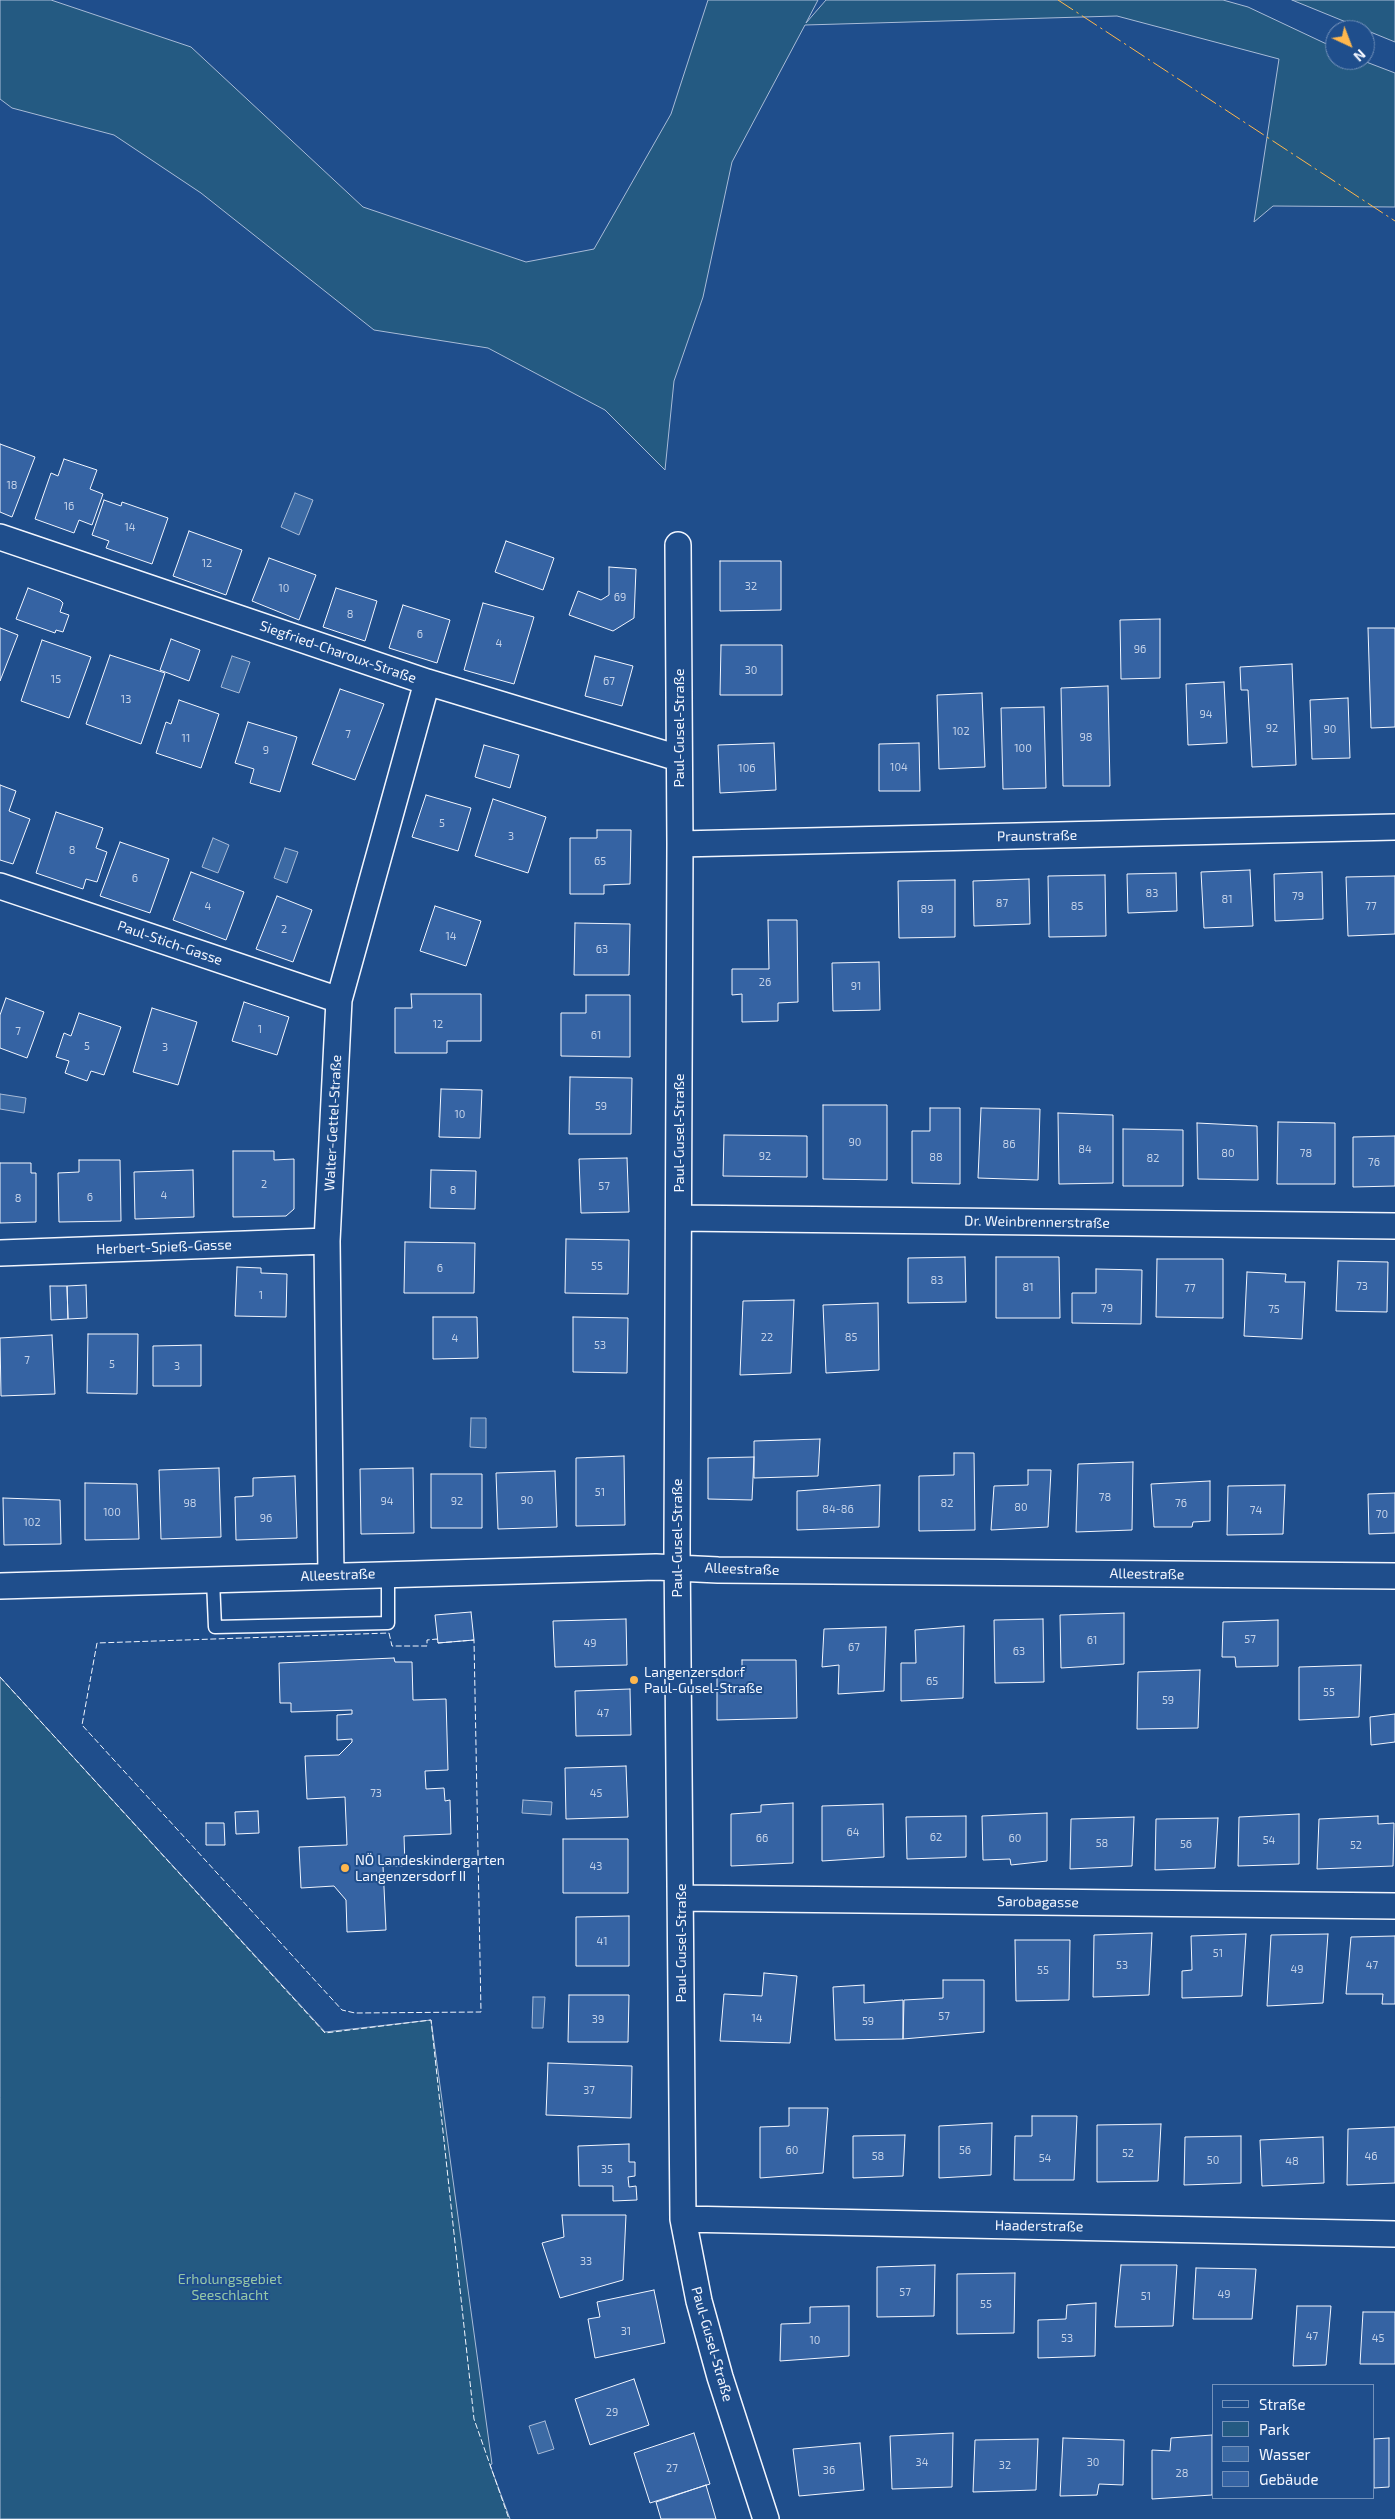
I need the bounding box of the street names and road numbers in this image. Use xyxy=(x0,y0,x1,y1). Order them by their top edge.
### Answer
street label: Siegfried-Charoux-Straße xyxy=(257,617,419,687)
street label: Paul-Gusel-Straße xyxy=(671,669,687,787)
street label: Praunstraße xyxy=(997,827,1077,845)
street label: Paul-Stich-Gasse xyxy=(115,917,225,969)
street label: Walter-Gettel-Straße xyxy=(321,1054,345,1192)
street label: Paul-Gusel-Straße xyxy=(671,1074,687,1192)
street label: Dr. Weinbrennerstraße xyxy=(964,1212,1110,1232)
street label: Herbert-Spieß-Gasse xyxy=(96,1236,232,1258)
street label: Paul-Gusel-Straße xyxy=(669,1479,685,1597)
street label: Alleestraße xyxy=(704,1559,780,1579)
street label: Alleestraße xyxy=(300,1565,376,1585)
street label: Alleestraße xyxy=(1109,1565,1185,1583)
street label: Paul-Gusel-Straße xyxy=(673,1884,689,2002)
street label: Sarobagasse xyxy=(997,1893,1079,1911)
street label: Haaderstraße xyxy=(995,2217,1083,2235)
street label: Paul-Gusel-Straße xyxy=(688,2285,736,2403)

